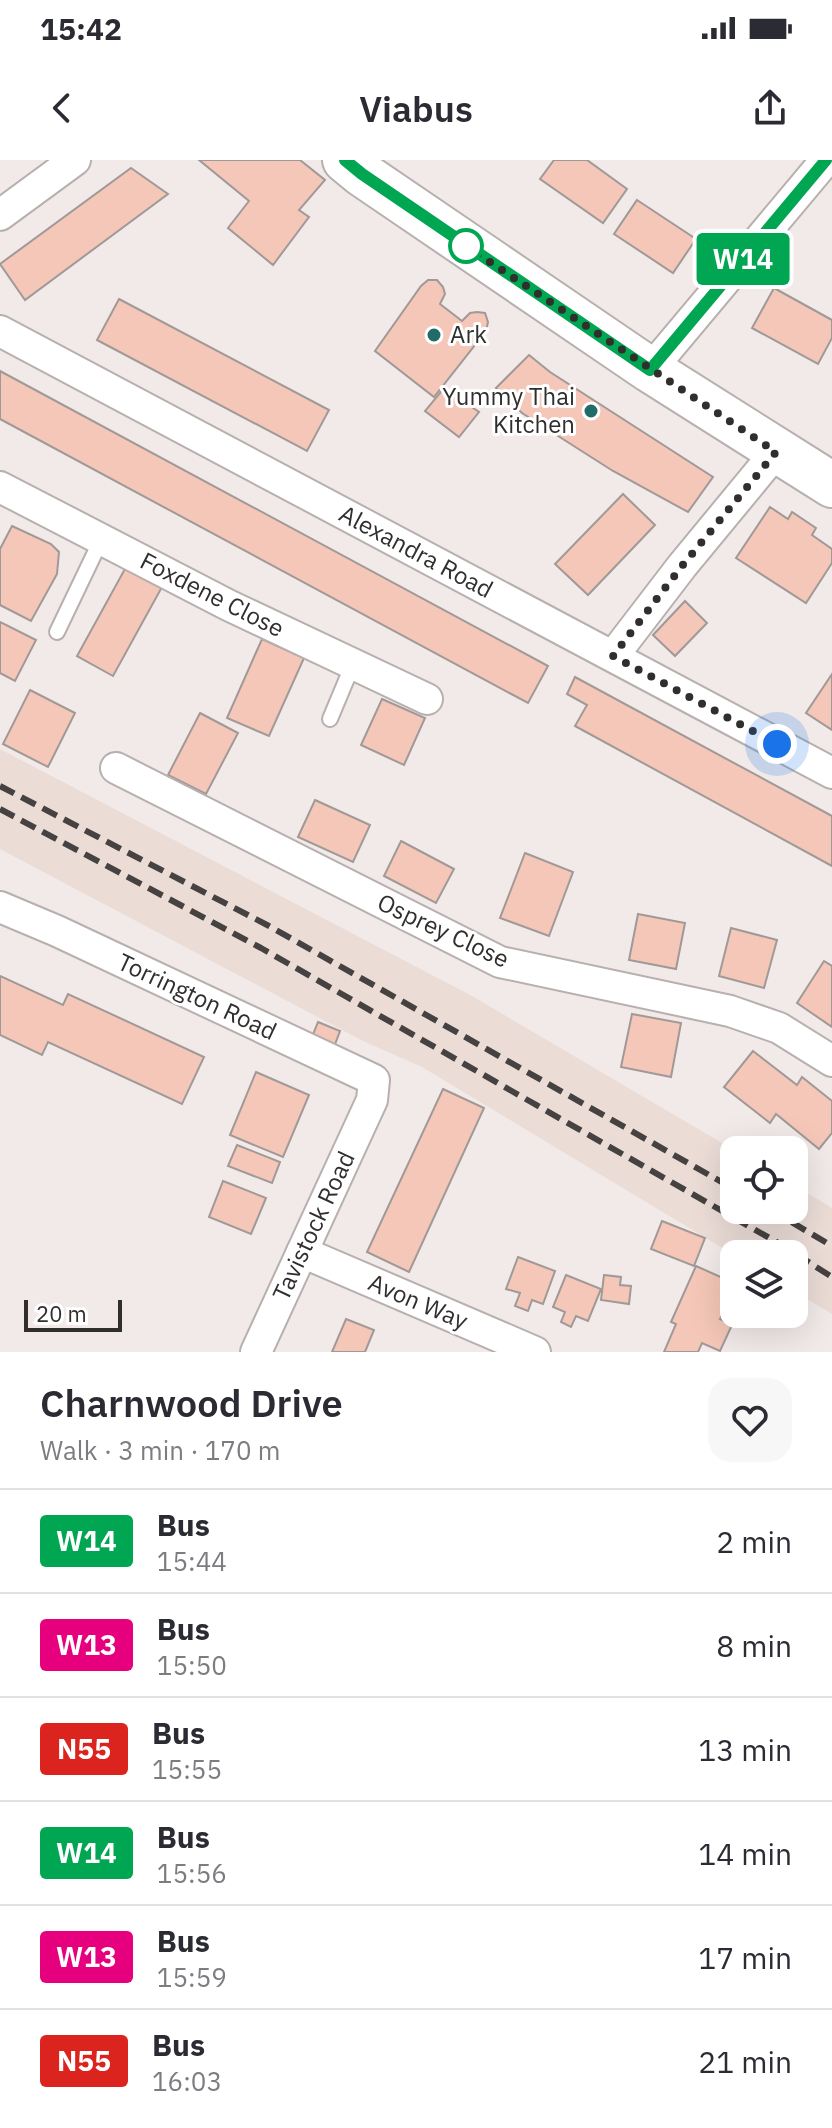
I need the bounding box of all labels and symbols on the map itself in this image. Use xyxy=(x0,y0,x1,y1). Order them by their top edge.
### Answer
unlabelled marker xyxy=(449,229,483,263)
line badge: W14 xyxy=(697,233,789,285)
place label: Ark xyxy=(450,318,487,350)
marker: Ark xyxy=(425,326,443,344)
place label: Yummy Thai Kitchen xyxy=(442,380,575,440)
marker: Yummy Thai Kitchen xyxy=(582,402,600,420)
street label: Alexandra Road xyxy=(334,497,499,605)
street label: Foxdene Close xyxy=(135,544,290,644)
your location xyxy=(757,724,797,764)
street label: Osprey Close xyxy=(372,886,514,975)
street label: Torrington Road xyxy=(113,945,282,1047)
street label: Tavistock Road xyxy=(265,1146,362,1305)
street label: Avon Way xyxy=(364,1266,473,1336)
scale bar xyxy=(24,1296,122,1332)

